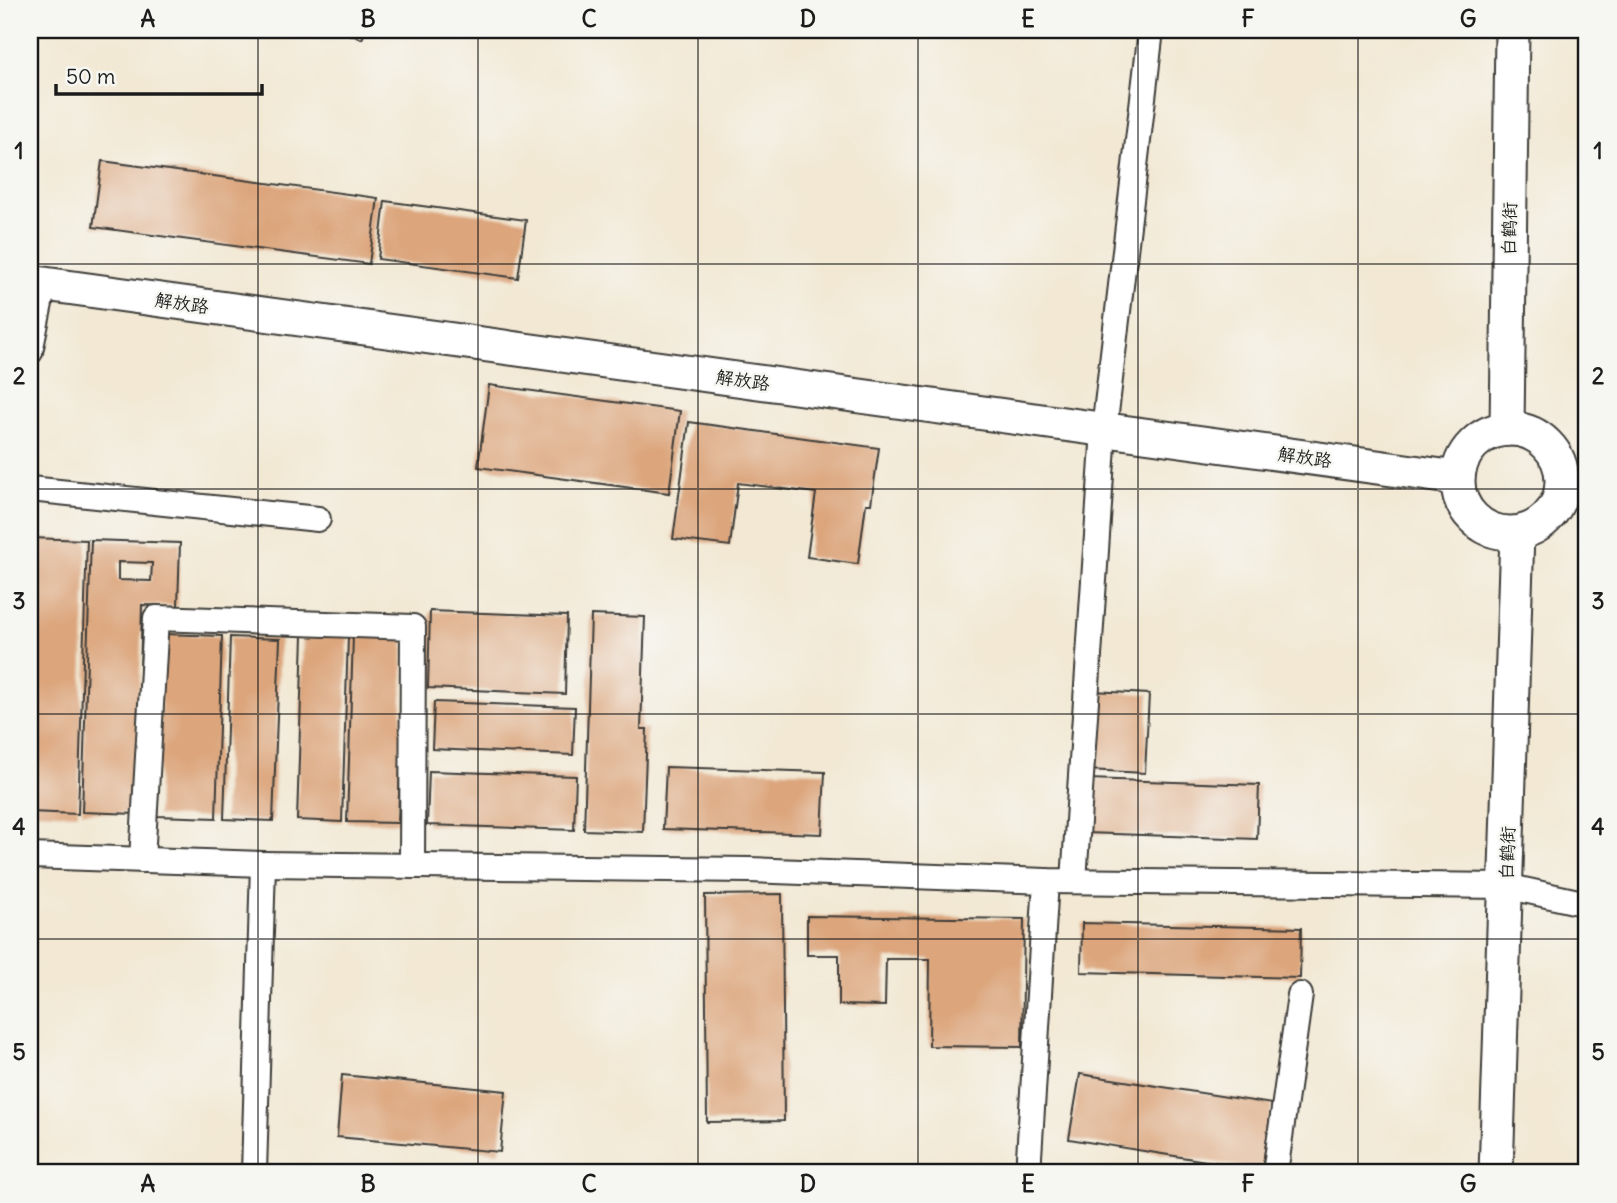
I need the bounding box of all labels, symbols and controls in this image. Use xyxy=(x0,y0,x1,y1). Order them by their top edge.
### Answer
text: A xyxy=(141,4,156,33)
text: B xyxy=(360,4,376,33)
text: C xyxy=(581,4,597,33)
text: D xyxy=(800,4,816,33)
text: E xyxy=(1021,4,1035,33)
text: F xyxy=(1241,4,1255,33)
text: G xyxy=(1460,4,1476,33)
scale bar xyxy=(56,52,262,96)
text: 50 m xyxy=(66,63,115,90)
text: 1 xyxy=(14,136,24,165)
text: 1 xyxy=(1593,136,1603,165)
street label: 白鹤街 xyxy=(1497,202,1521,256)
street label: 解放路 xyxy=(154,288,210,318)
text: 2 xyxy=(13,361,26,390)
text: 2 xyxy=(1592,361,1605,390)
street label: 解放路 xyxy=(715,365,771,395)
street label: 解放路 xyxy=(1277,442,1333,472)
text: 3 xyxy=(12,586,26,615)
text: 3 xyxy=(1591,586,1605,615)
text: 4 xyxy=(12,812,26,841)
text: 4 xyxy=(1591,812,1605,841)
street label: 白鹤街 xyxy=(1495,826,1519,880)
text: 5 xyxy=(12,1037,26,1066)
text: 5 xyxy=(1591,1037,1605,1066)
text: A xyxy=(141,1169,156,1198)
text: B xyxy=(360,1169,376,1198)
text: C xyxy=(581,1169,597,1198)
text: D xyxy=(800,1169,816,1198)
text: E xyxy=(1021,1169,1035,1198)
text: F xyxy=(1241,1169,1255,1198)
text: G xyxy=(1460,1169,1476,1198)

